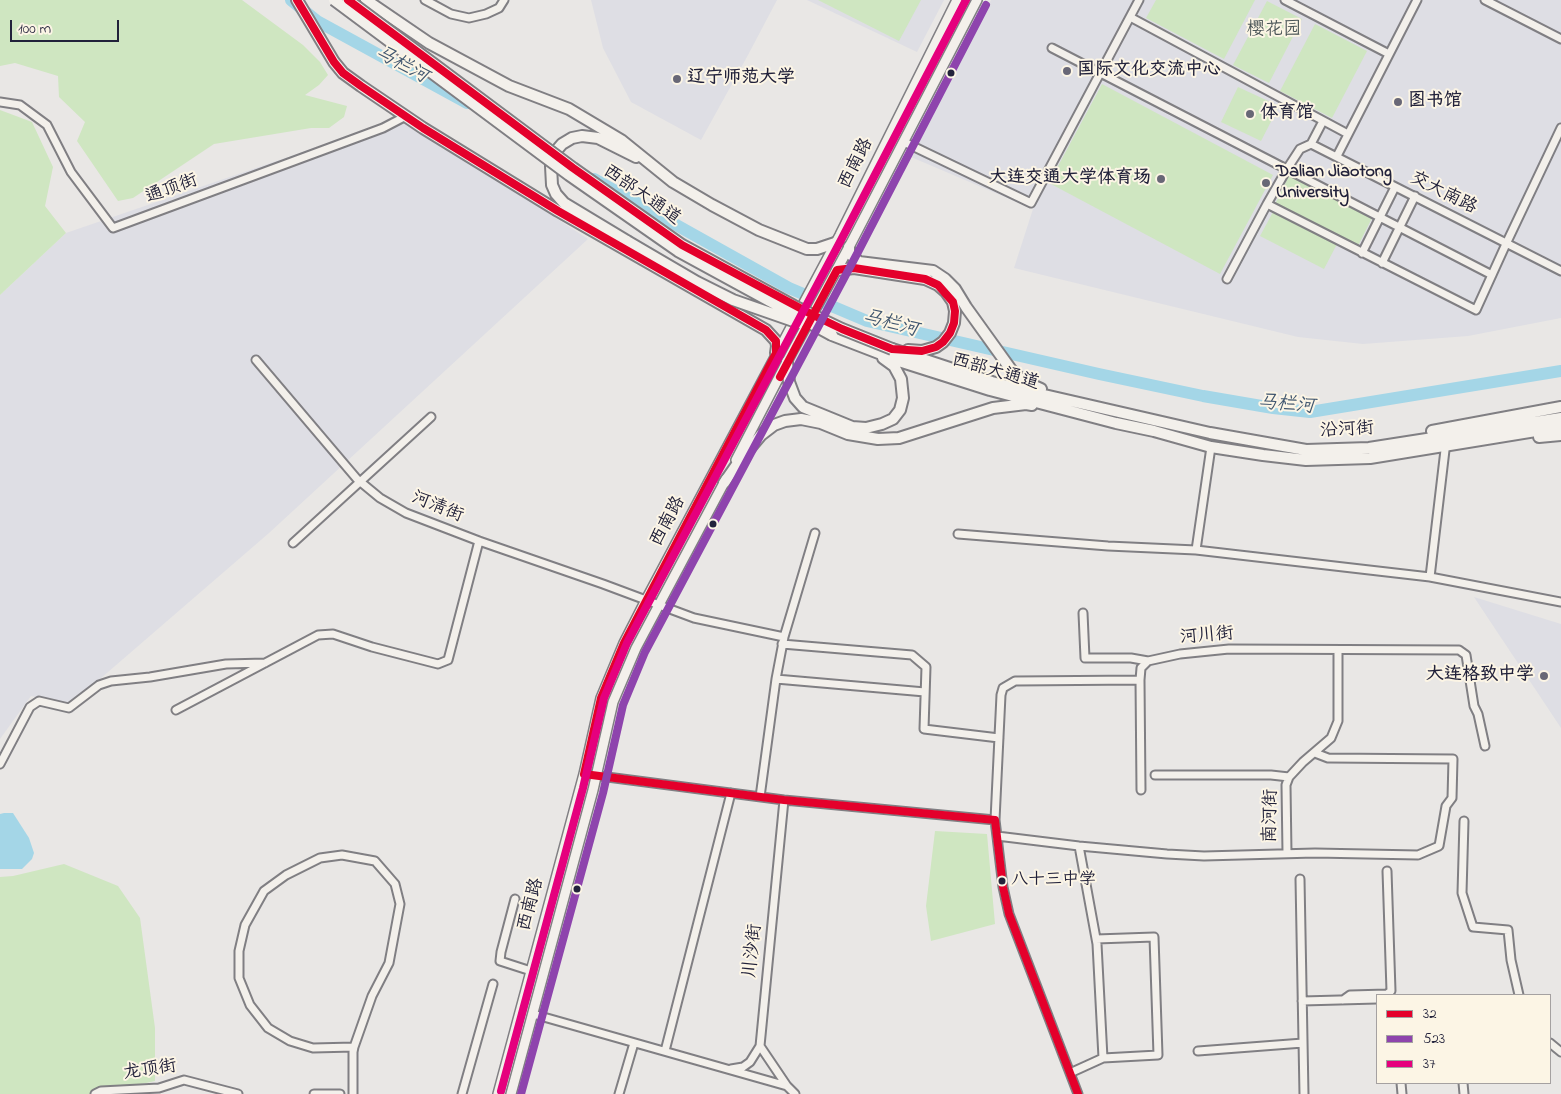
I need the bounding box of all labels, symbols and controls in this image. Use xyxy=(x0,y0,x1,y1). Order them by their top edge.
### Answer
scale bar xyxy=(12,10,121,42)
text: 100 m xyxy=(18,18,51,40)
park label: 樱花园 xyxy=(1247,20,1301,42)
water label: 马栏河 xyxy=(371,42,431,90)
place label: 国际文化交流中心 xyxy=(1077,60,1221,82)
marker: 国际文化交流中心 xyxy=(1061,65,1073,77)
place label: 辽宁师范大学 xyxy=(687,68,795,90)
unlabelled marker xyxy=(946,68,956,78)
marker: 辽宁师范大学 xyxy=(671,73,683,85)
place label: 图书馆 xyxy=(1408,91,1462,113)
marker: 图书馆 xyxy=(1392,96,1404,108)
place label: 体育馆 xyxy=(1260,103,1314,125)
marker: 体育馆 xyxy=(1244,108,1256,120)
street label: 西南路 xyxy=(835,135,879,193)
street label: 西部大通道 xyxy=(598,161,684,231)
place label: Dalian Jiaotong University xyxy=(1276,162,1392,204)
place label: 大连交通大学体育场 xyxy=(989,168,1151,190)
street label: 交大南路 xyxy=(1406,168,1480,220)
street label: 通顶街 xyxy=(143,171,201,209)
marker: 大连交通大学体育场 xyxy=(1155,173,1167,185)
marker: Dalian Jiaotong University xyxy=(1260,177,1272,189)
water label: 马栏河 xyxy=(860,307,920,343)
street label: 西部大通道 xyxy=(949,350,1041,396)
water label: 马栏河 xyxy=(1257,392,1315,420)
street label: 沿河街 xyxy=(1319,419,1375,443)
street label: 河清街 xyxy=(408,488,466,528)
street label: 西南路 xyxy=(647,493,691,551)
unlabelled marker xyxy=(708,519,718,529)
street label: 河川街 xyxy=(1179,624,1235,650)
place label: 大连格致中学 xyxy=(1426,665,1534,687)
marker: 大连格致中学 xyxy=(1538,670,1550,682)
street label: 南河街 xyxy=(1261,789,1283,843)
place label: 八十三中学 xyxy=(1011,871,1096,891)
street label: 西南路 xyxy=(515,876,549,934)
marker: 八十三中学 xyxy=(997,876,1007,886)
unlabelled marker xyxy=(572,884,582,894)
street label: 川沙街 xyxy=(740,923,768,979)
legend xyxy=(1376,994,1551,1084)
text: 32 xyxy=(1423,1003,1437,1025)
text: 523 xyxy=(1423,1028,1445,1050)
text: 37 xyxy=(1423,1053,1435,1075)
street label: 龙顶街 xyxy=(122,1057,178,1085)

